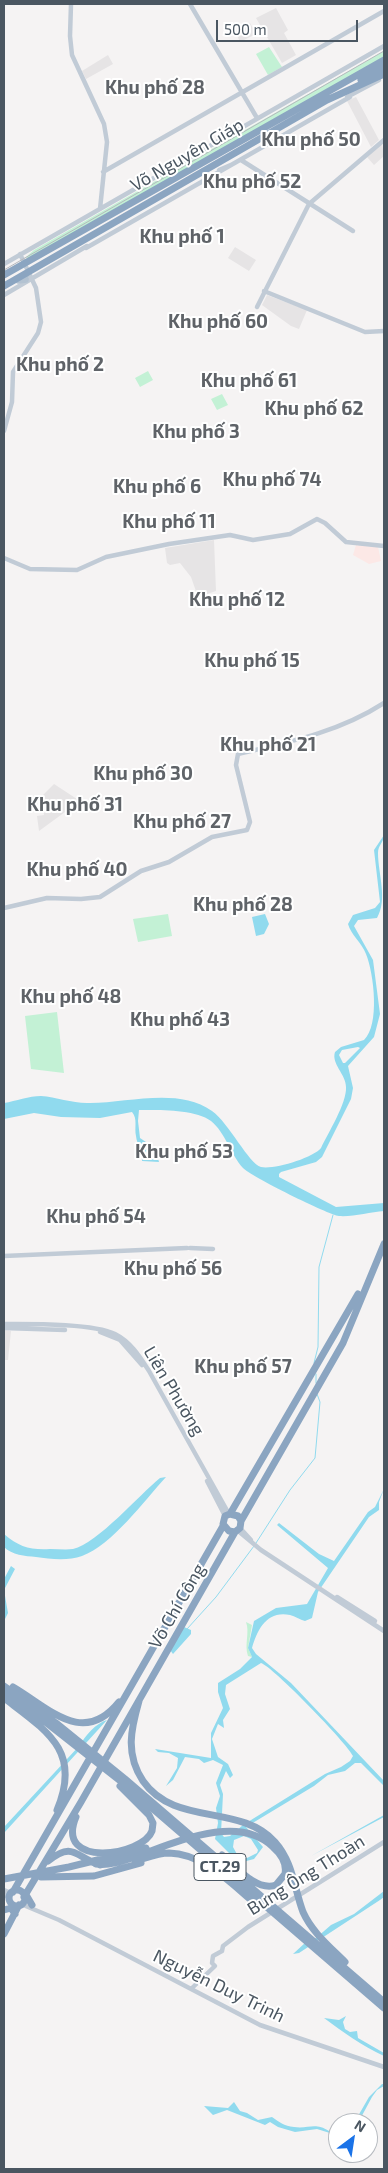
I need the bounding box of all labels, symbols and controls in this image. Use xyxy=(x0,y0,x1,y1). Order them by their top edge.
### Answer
scale bar xyxy=(218,10,360,42)
text: 500 m xyxy=(224,20,267,38)
district label: Khu phố 28 xyxy=(105,77,205,99)
street label: Võ Nguyên Giáp xyxy=(127,114,247,196)
district label: Khu phố 50 xyxy=(261,129,361,151)
district label: Khu phố 52 xyxy=(203,171,301,193)
district label: Khu phố 1 xyxy=(139,226,225,248)
district label: Khu phố 60 xyxy=(168,311,268,333)
district label: Khu phố 2 xyxy=(16,354,104,376)
district label: Khu phố 61 xyxy=(201,370,297,392)
district label: Khu phố 62 xyxy=(264,398,364,420)
district label: Khu phố 3 xyxy=(152,421,240,443)
district label: Khu phố 74 xyxy=(222,469,322,491)
district label: Khu phố 6 xyxy=(113,476,201,498)
district label: Khu phố 11 xyxy=(122,511,216,533)
district label: Khu phố 12 xyxy=(189,589,285,611)
district label: Khu phố 15 xyxy=(204,650,300,672)
district label: Khu phố 21 xyxy=(220,734,316,756)
district label: Khu phố 30 xyxy=(93,763,193,785)
district label: Khu phố 31 xyxy=(27,794,123,816)
district label: Khu phố 27 xyxy=(133,811,231,833)
district label: Khu phố 40 xyxy=(26,859,128,881)
district label: Khu phố 28 xyxy=(193,894,293,916)
district label: Khu phố 48 xyxy=(21,986,121,1008)
district label: Khu phố 43 xyxy=(130,1009,230,1031)
district label: Khu phố 53 xyxy=(135,1141,233,1163)
district label: Khu phố 54 xyxy=(46,1206,146,1228)
district label: Khu phố 56 xyxy=(124,1258,222,1280)
street label: Liên Phường xyxy=(139,1342,209,1440)
district label: Khu phố 57 xyxy=(194,1356,292,1378)
street label: Võ Chí Công xyxy=(144,1560,210,1652)
street label: Bưng Ông Thoàn xyxy=(243,1830,369,1920)
road number: CT.29 xyxy=(194,1854,246,1880)
street label: Nguyễn Duy Trinh xyxy=(150,1945,288,2027)
north arrow xyxy=(328,2113,378,2163)
text: N xyxy=(352,2116,369,2135)

